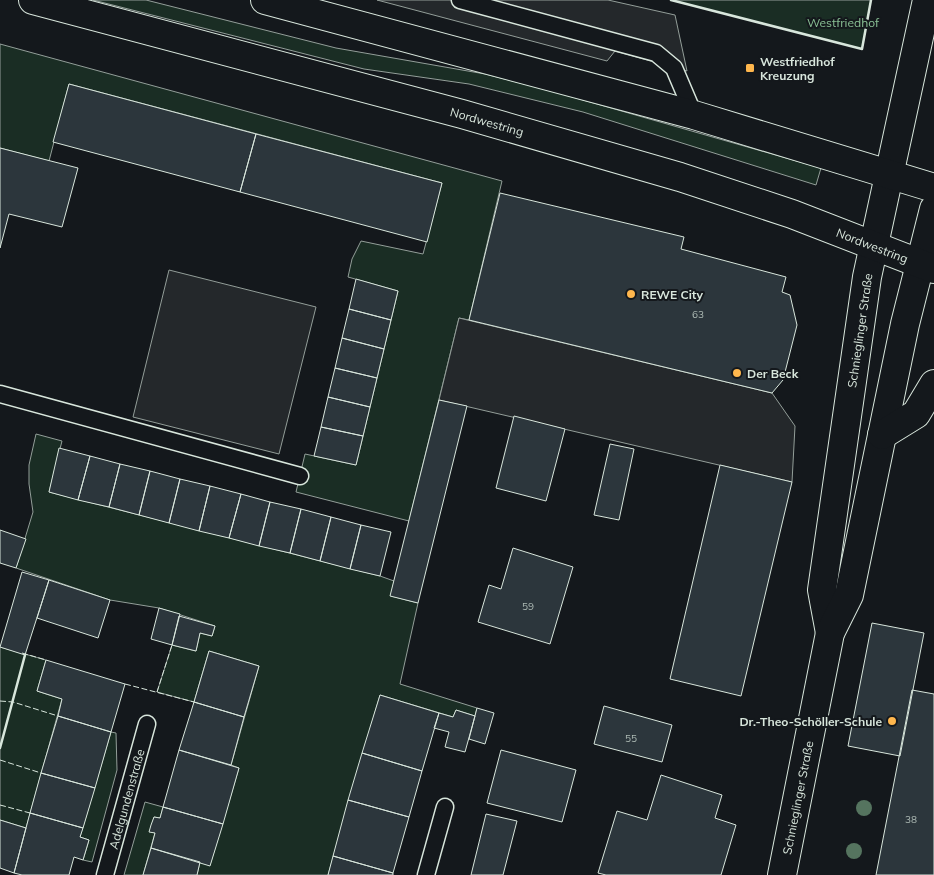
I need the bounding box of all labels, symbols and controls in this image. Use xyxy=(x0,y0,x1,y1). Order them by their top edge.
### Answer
park label: Westfriedhof xyxy=(807,15,880,30)
place label: Westfriedhof Kreuzung xyxy=(760,54,835,83)
marker: Westfriedhof Kreuzung xyxy=(744,62,756,74)
street label: Nordwestring xyxy=(449,104,526,139)
street label: Nordwestring xyxy=(834,224,910,266)
street label: Schnieglinger Straße xyxy=(844,272,875,389)
place label: REWE City xyxy=(641,287,703,302)
marker: REWE City xyxy=(625,288,637,300)
house number: 63 xyxy=(692,308,704,321)
place label: Der Beck xyxy=(747,366,799,381)
marker: Der Beck xyxy=(731,367,743,379)
house number: 59 xyxy=(522,600,534,613)
place label: Dr.-Theo-Schöller-Schule xyxy=(739,714,882,729)
marker: Dr.-Theo-Schöller-Schule xyxy=(886,715,898,727)
house number: 55 xyxy=(625,732,637,745)
street label: Schnieglinger Straße xyxy=(779,739,816,856)
street label: Adelgundenstraße xyxy=(105,747,147,851)
house number: 38 xyxy=(905,813,917,826)

